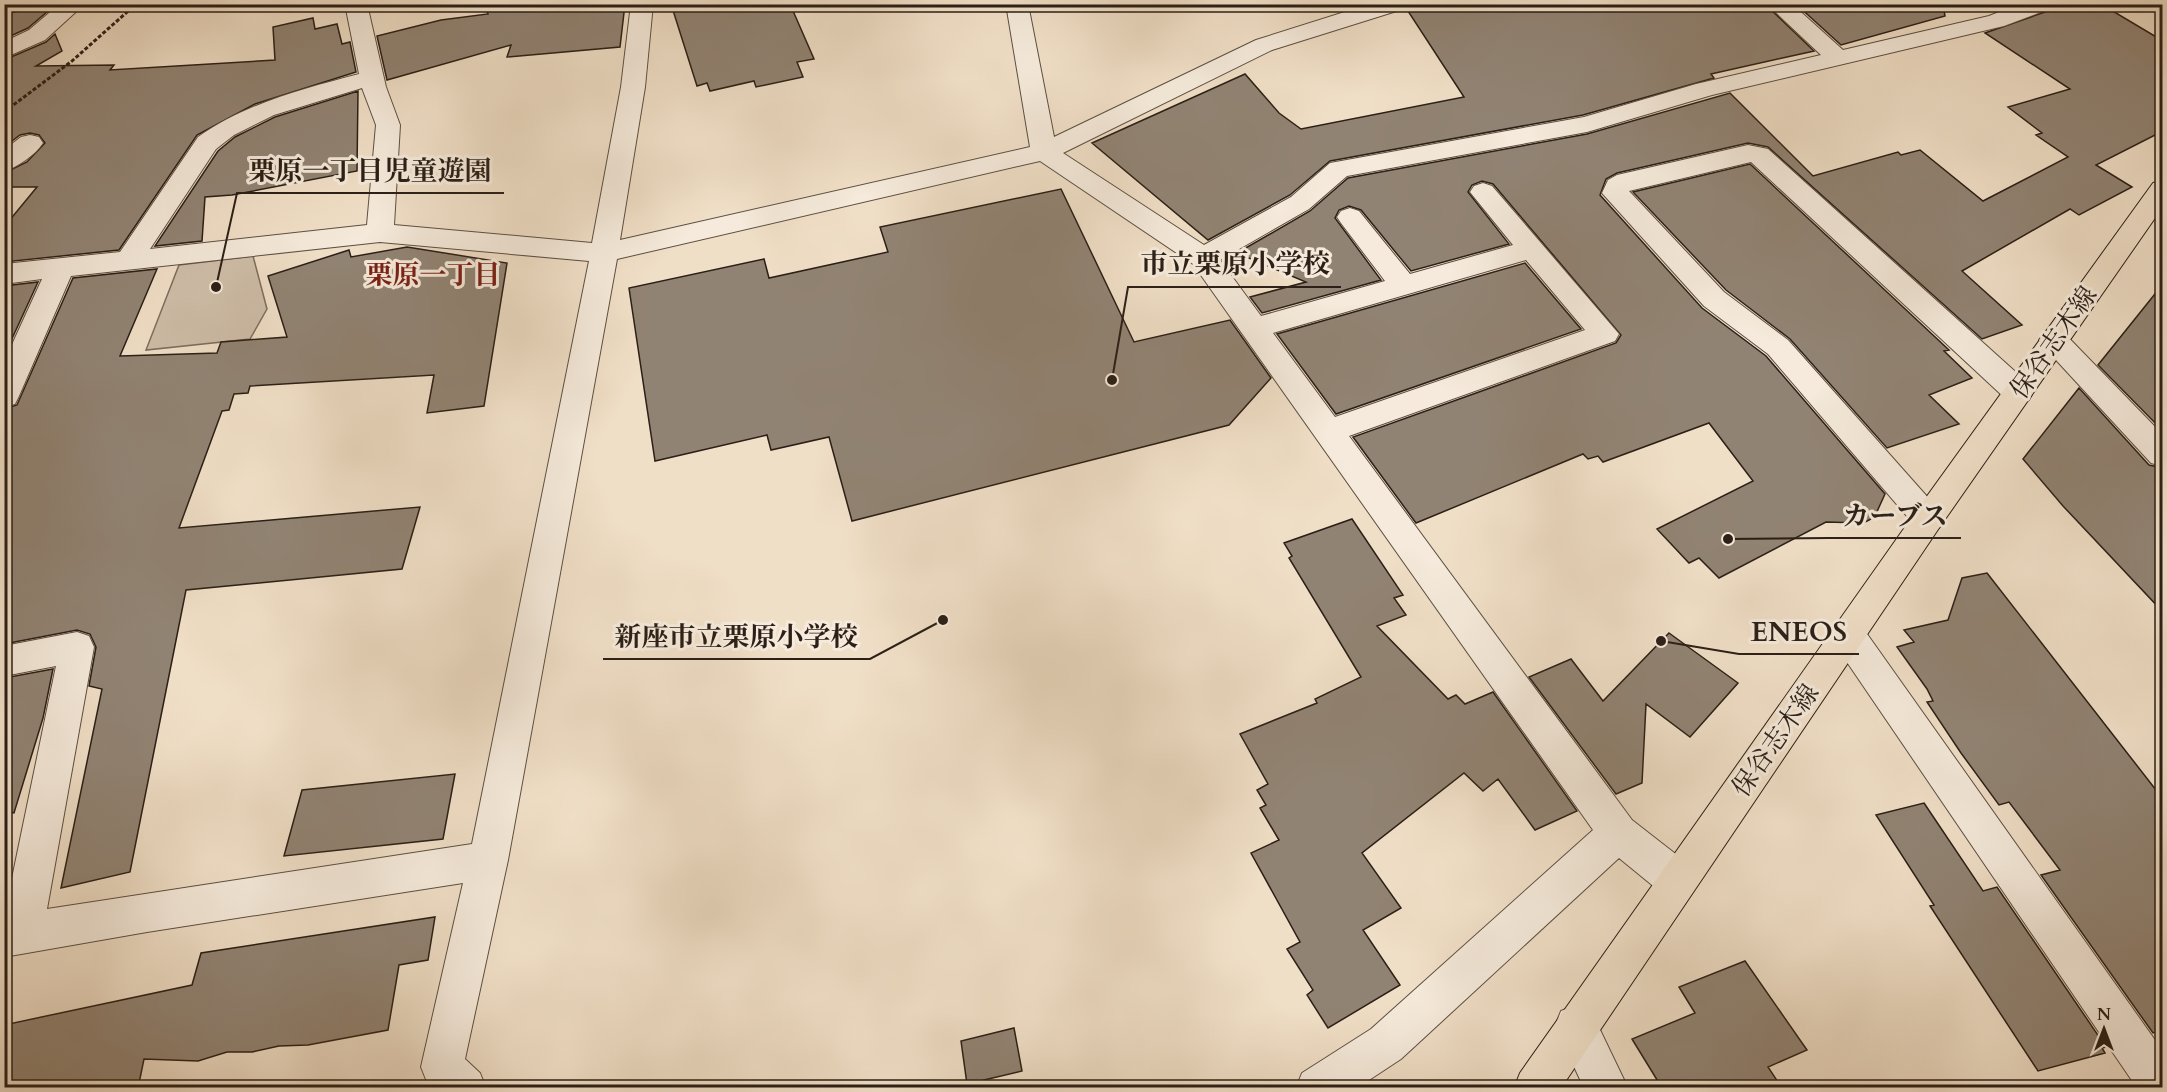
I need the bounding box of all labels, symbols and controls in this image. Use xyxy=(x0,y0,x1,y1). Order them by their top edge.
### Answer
callout: 栗原一丁目児童遊園 xyxy=(237,148,504,193)
text: 栗原一丁目児童遊園 xyxy=(249,153,492,190)
callout: 市立栗原小学校 xyxy=(1128,242,1341,287)
text: 市立栗原小学校 xyxy=(1141,246,1330,283)
district label: 栗原一丁目 xyxy=(366,257,501,294)
street label: 保谷志木線 xyxy=(2002,279,2105,406)
callout: カーブス xyxy=(1829,493,1961,538)
text: カーブス xyxy=(1842,498,1948,535)
callout: ENEOS xyxy=(1739,609,1859,654)
callout: 新座市立栗原小学校 xyxy=(603,614,870,659)
text: ENEOS xyxy=(1751,614,1847,651)
text: 新座市立栗原小学校 xyxy=(615,619,858,656)
street label: 保谷志木線 xyxy=(1724,677,1827,804)
north arrow xyxy=(2074,999,2134,1059)
text: N xyxy=(2097,1004,2111,1026)

